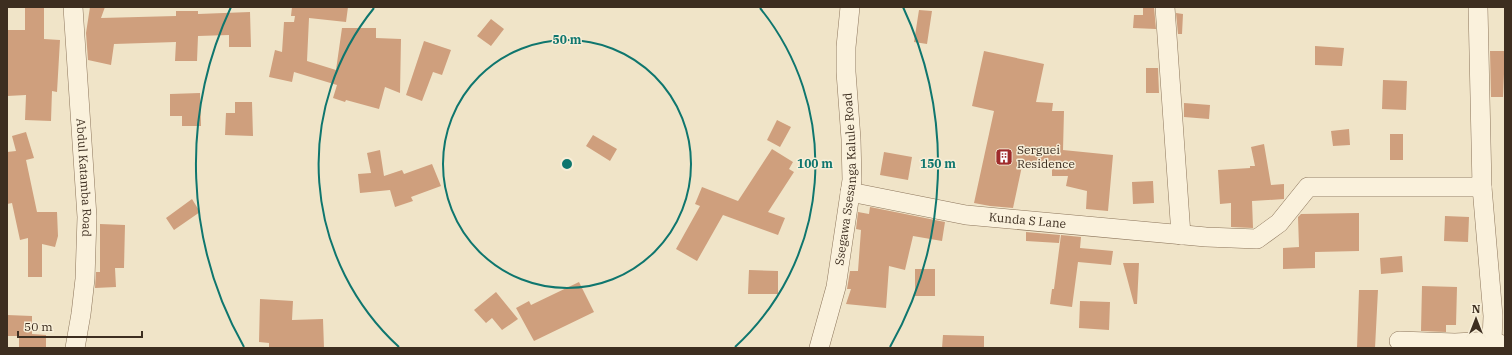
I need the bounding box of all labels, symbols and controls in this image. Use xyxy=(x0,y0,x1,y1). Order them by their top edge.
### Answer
text: 50 m xyxy=(553,32,582,47)
street label: Ssegawa Ssesanga Kalule Road xyxy=(831,92,859,266)
street label: Abdul Katamba Road xyxy=(73,118,95,237)
place label: Serguei Residence xyxy=(1017,142,1075,171)
building icon: Serguei Residence xyxy=(994,147,1014,167)
text: 100 m xyxy=(797,156,833,171)
text: 150 m xyxy=(920,156,956,171)
centre of rings xyxy=(560,157,574,171)
street label: Kunda S Lane xyxy=(988,209,1067,231)
north arrow xyxy=(1456,299,1496,339)
text: N xyxy=(1472,302,1481,316)
scale bar xyxy=(18,313,142,339)
text: 50 m xyxy=(24,319,53,334)

